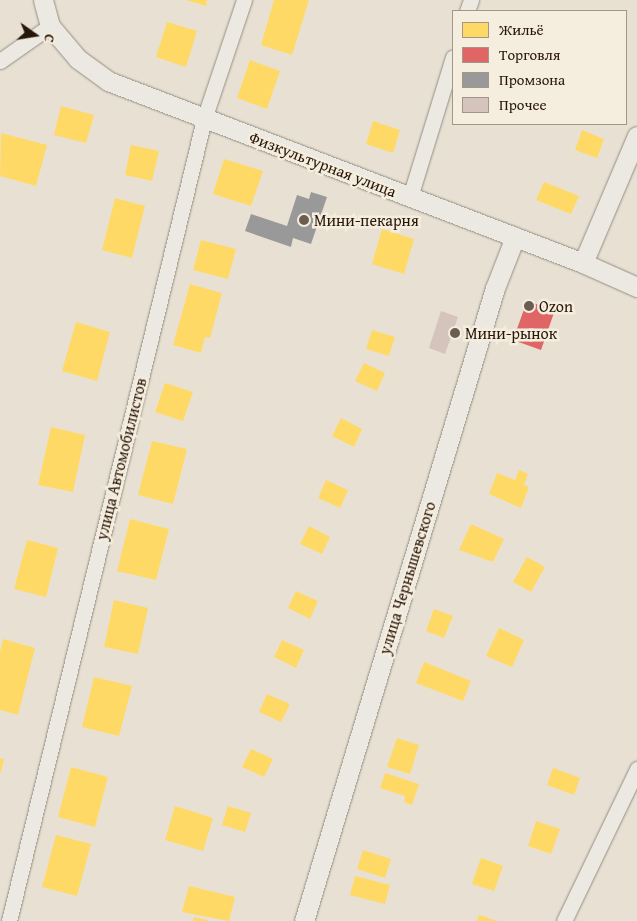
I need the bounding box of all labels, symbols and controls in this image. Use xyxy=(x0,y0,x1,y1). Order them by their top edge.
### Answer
north arrow xyxy=(10,10,60,60)
legend xyxy=(452,10,627,125)
text: Жильё xyxy=(499,19,544,40)
text: С xyxy=(39,32,60,44)
text: Торговля xyxy=(499,44,560,65)
text: Промзона xyxy=(499,69,565,90)
text: Прочее xyxy=(499,94,547,115)
street label: Физкультурная улица xyxy=(247,127,399,201)
place label: Мини-пекарня xyxy=(314,210,419,230)
marker: Мини-пекарня xyxy=(298,214,310,226)
place label: Ozon xyxy=(539,296,573,316)
marker: Ozon xyxy=(523,300,535,312)
place label: Мини-рынок xyxy=(465,323,557,343)
marker: Мини-рынок xyxy=(449,327,461,339)
street label: улица Автомобилистов xyxy=(92,376,150,542)
street label: улица Чернышевского xyxy=(375,499,439,657)

